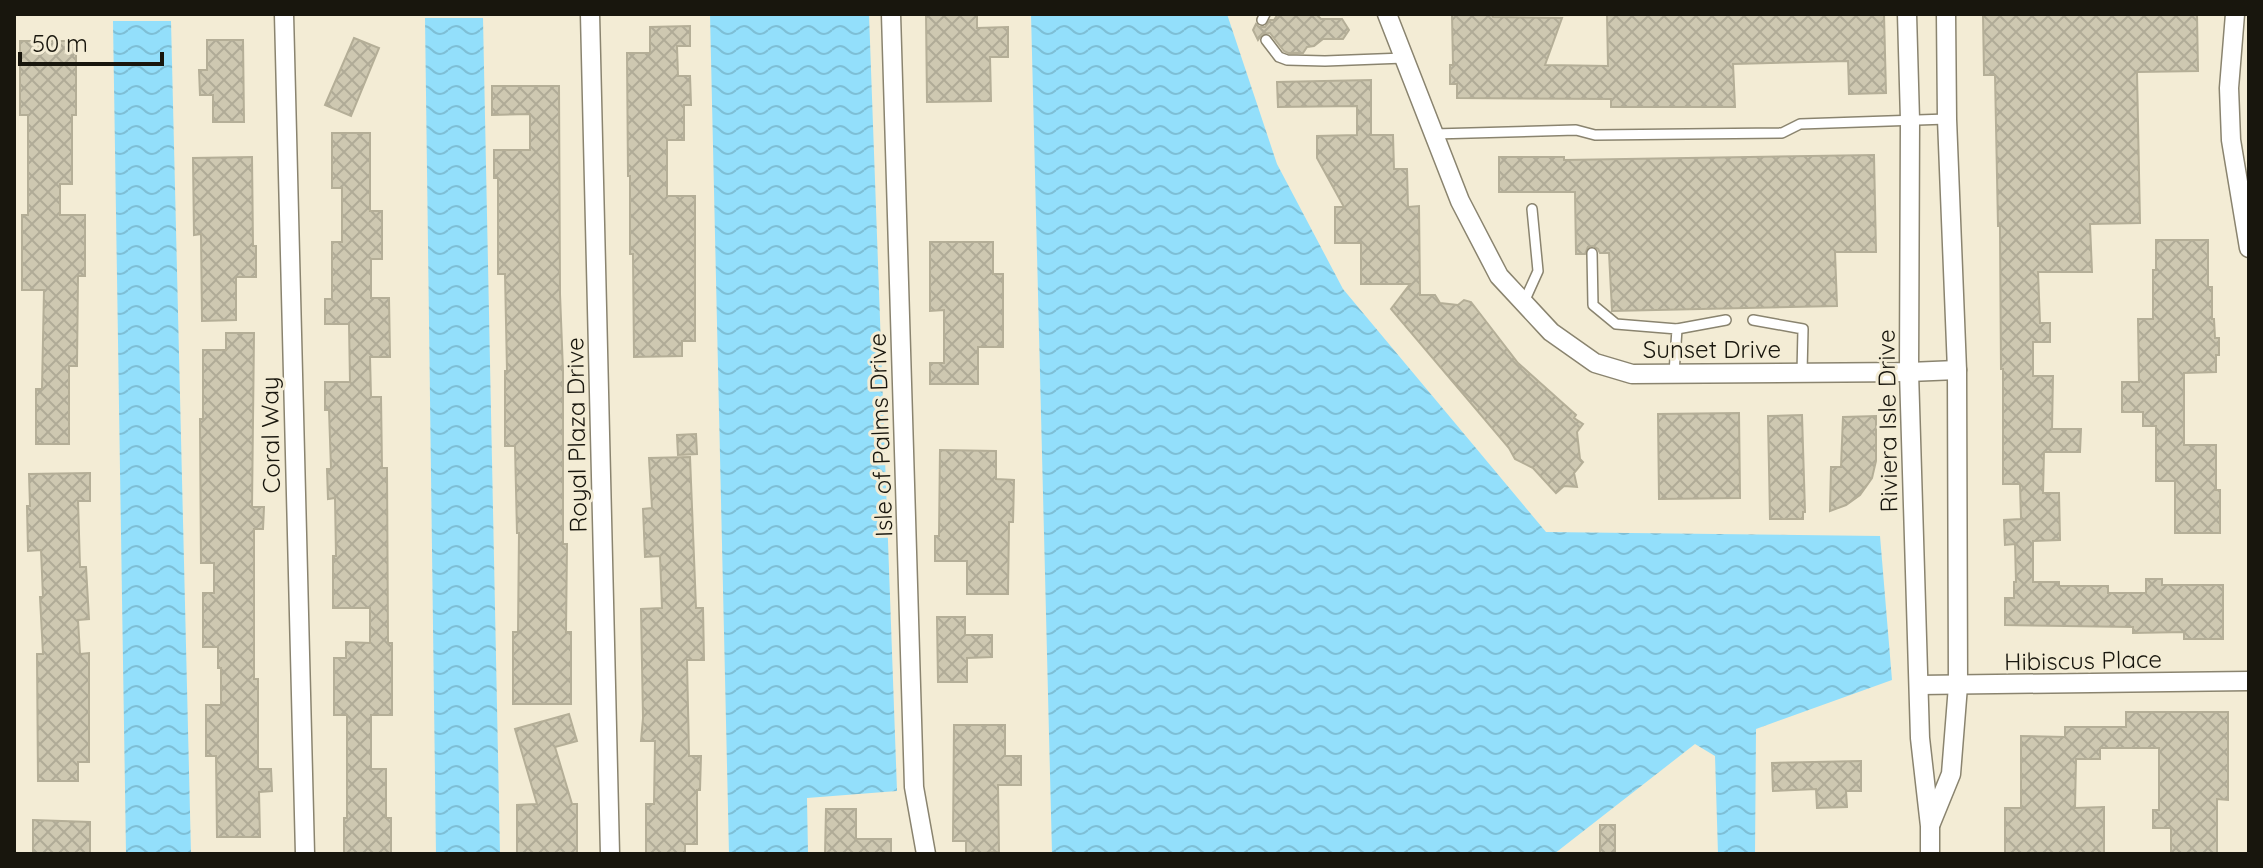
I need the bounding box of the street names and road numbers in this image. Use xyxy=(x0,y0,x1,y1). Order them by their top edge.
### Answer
street label: Riviera Isle Drive xyxy=(1870,329,1904,513)
street label: Isle of Palms Drive xyxy=(861,333,899,537)
street label: Sunset Drive xyxy=(1643,334,1781,364)
street label: Royal Plaza Drive xyxy=(559,337,593,533)
street label: Coral Way xyxy=(254,376,286,494)
street label: Hibiscus Place xyxy=(2004,644,2162,676)

